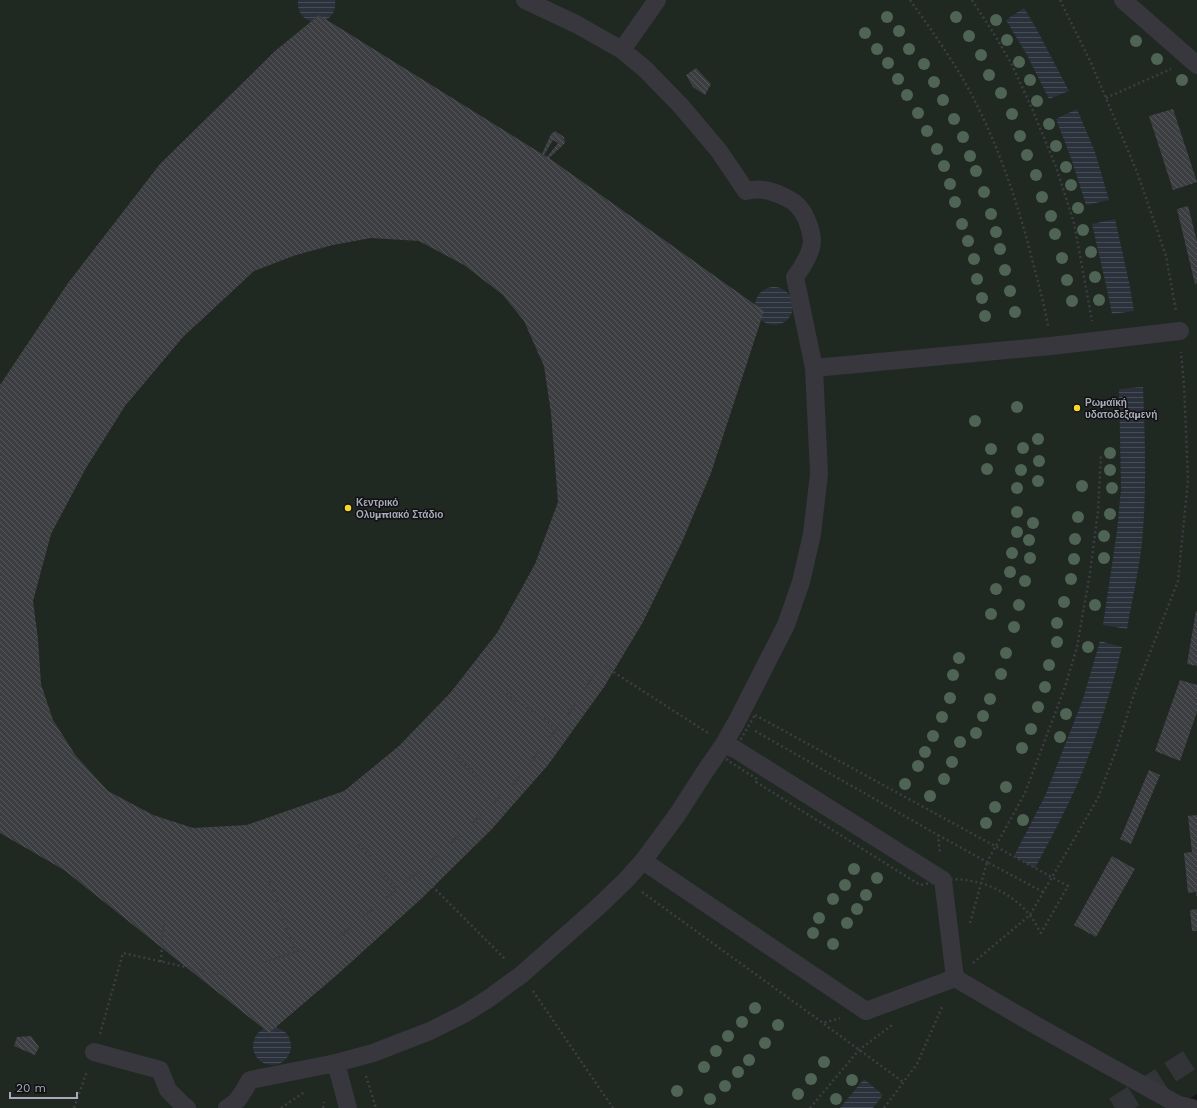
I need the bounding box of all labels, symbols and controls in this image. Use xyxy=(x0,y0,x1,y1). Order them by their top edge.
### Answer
place label: Ρωμαϊκή υδατοδεξαμενή xyxy=(1085,397,1157,421)
marker: Ρωμαϊκή υδατοδεξαμενή xyxy=(1072,403,1082,413)
place label: Κεντρικό Ολυμπιακό Στάδιο xyxy=(356,497,443,520)
marker: Κεντρικό Ολυμπιακό Στάδιο xyxy=(343,503,353,513)
scale bar xyxy=(10,1074,77,1100)
text: 20 m xyxy=(16,1081,46,1095)

